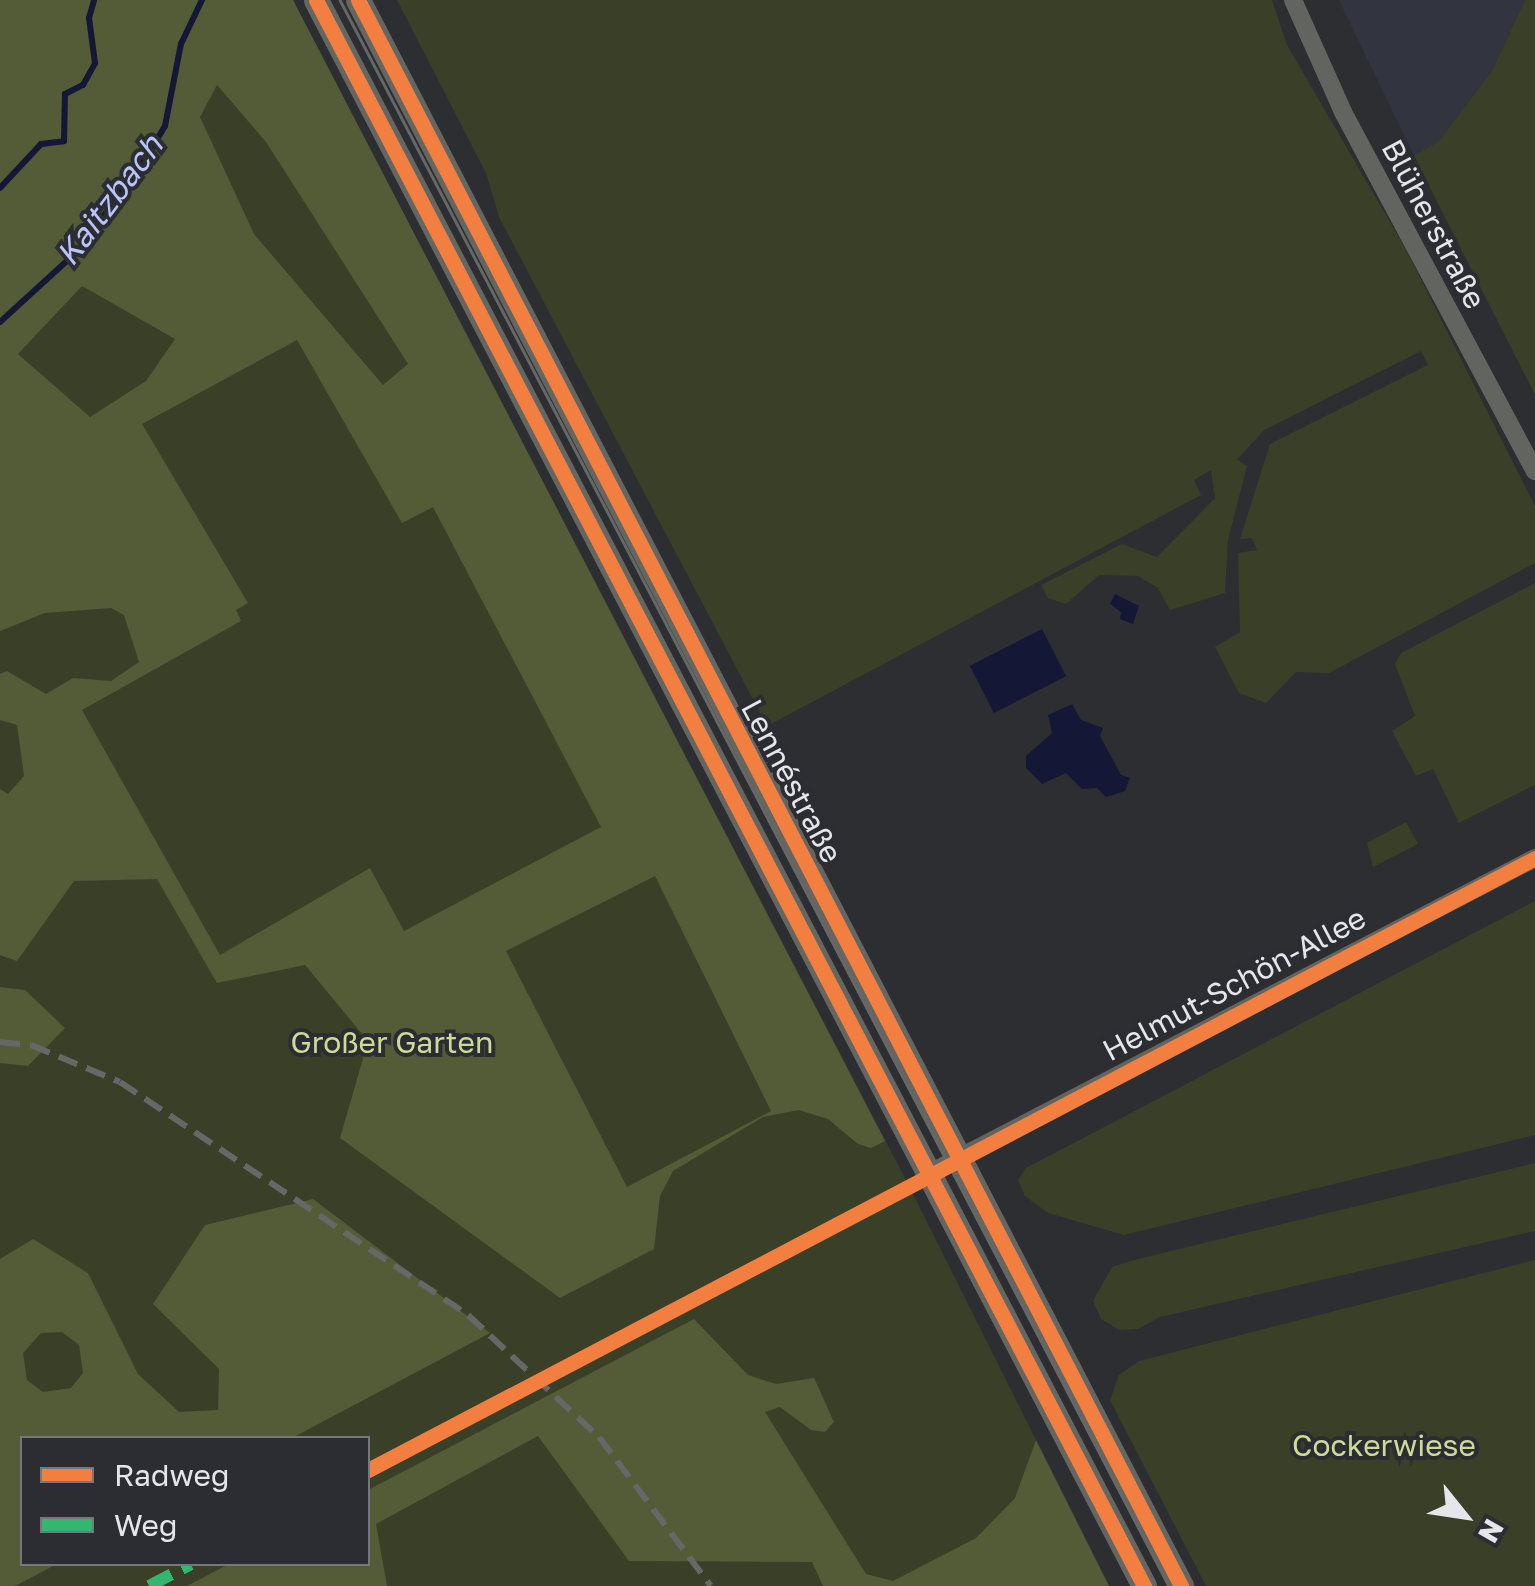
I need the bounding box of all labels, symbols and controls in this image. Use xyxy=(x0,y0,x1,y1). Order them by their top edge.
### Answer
water label: Kaitzbach xyxy=(48,127,170,273)
street label: Blüherstraße xyxy=(1374,133,1494,315)
street label: Lennéstraße xyxy=(734,693,850,869)
street label: Helmut-Schön-Allee xyxy=(1096,899,1372,1069)
park label: Großer Garten xyxy=(291,1024,493,1060)
park label: Cockerwiese xyxy=(1292,1427,1476,1463)
legend xyxy=(20,1436,370,1566)
text: Radweg xyxy=(114,1457,229,1493)
north arrow xyxy=(1415,1466,1515,1566)
text: Weg xyxy=(114,1507,177,1543)
text: N xyxy=(1472,1514,1511,1549)

